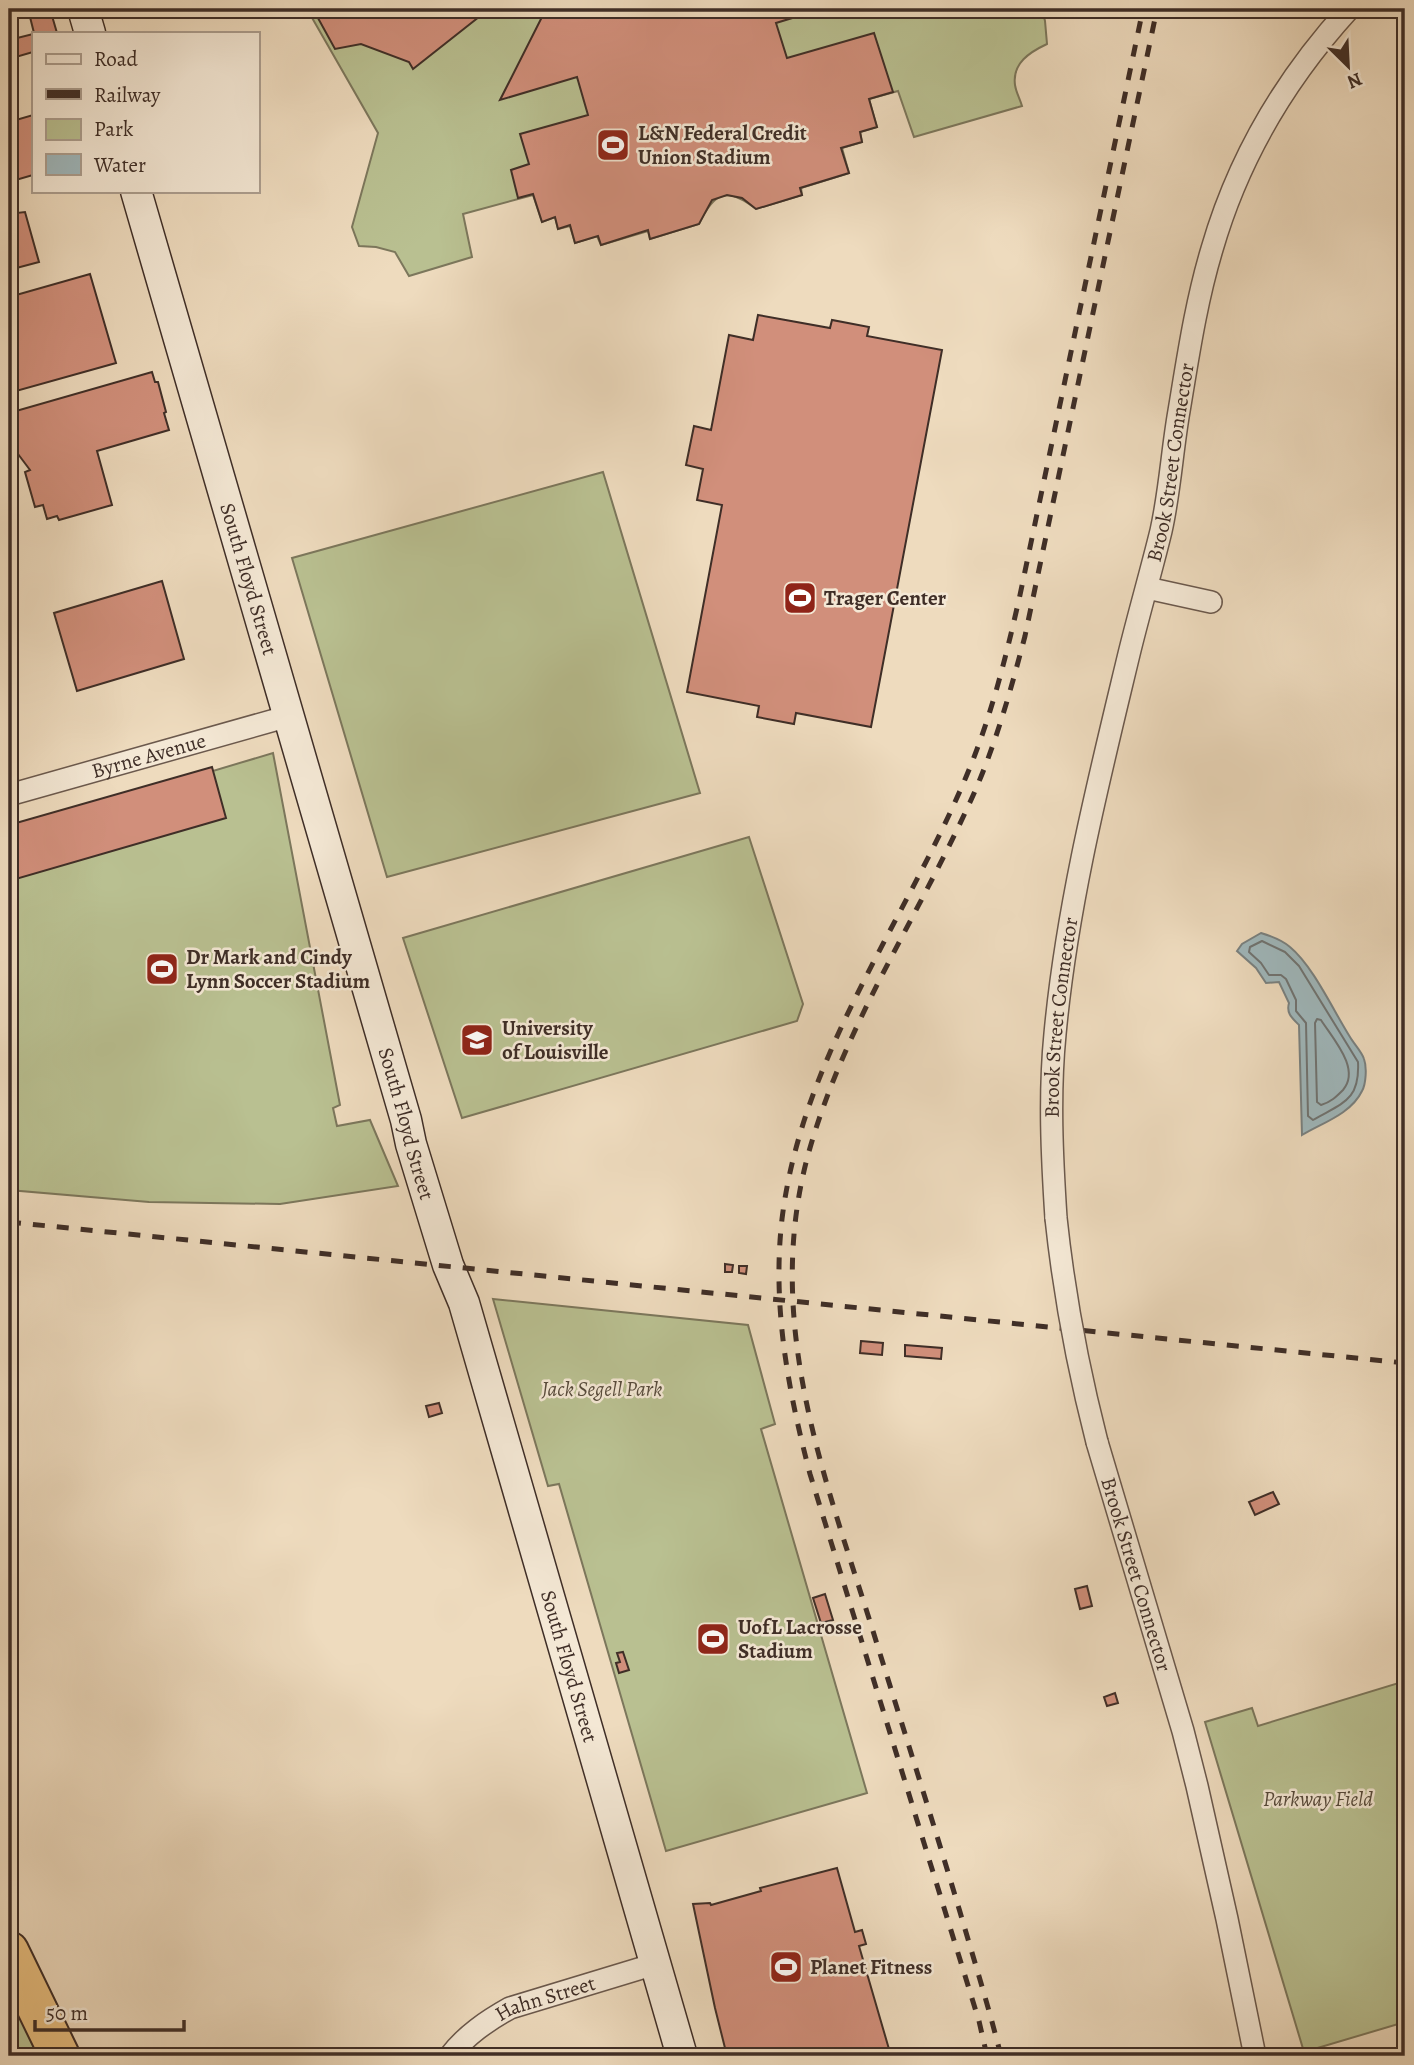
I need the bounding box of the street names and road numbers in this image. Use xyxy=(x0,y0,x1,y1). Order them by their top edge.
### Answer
street label: Brook Street Connector xyxy=(1140,361,1201,565)
street label: South Floyd Street xyxy=(213,500,284,658)
street label: Byrne Avenue xyxy=(88,726,209,785)
street label: Brook Street Connector xyxy=(1038,915,1085,1118)
street label: South Floyd Street xyxy=(372,1044,441,1203)
street label: Brook Street Connector xyxy=(1094,1474,1179,1675)
street label: South Floyd Street xyxy=(534,1587,605,1746)
street label: Hahn Street xyxy=(490,1969,599,2028)

